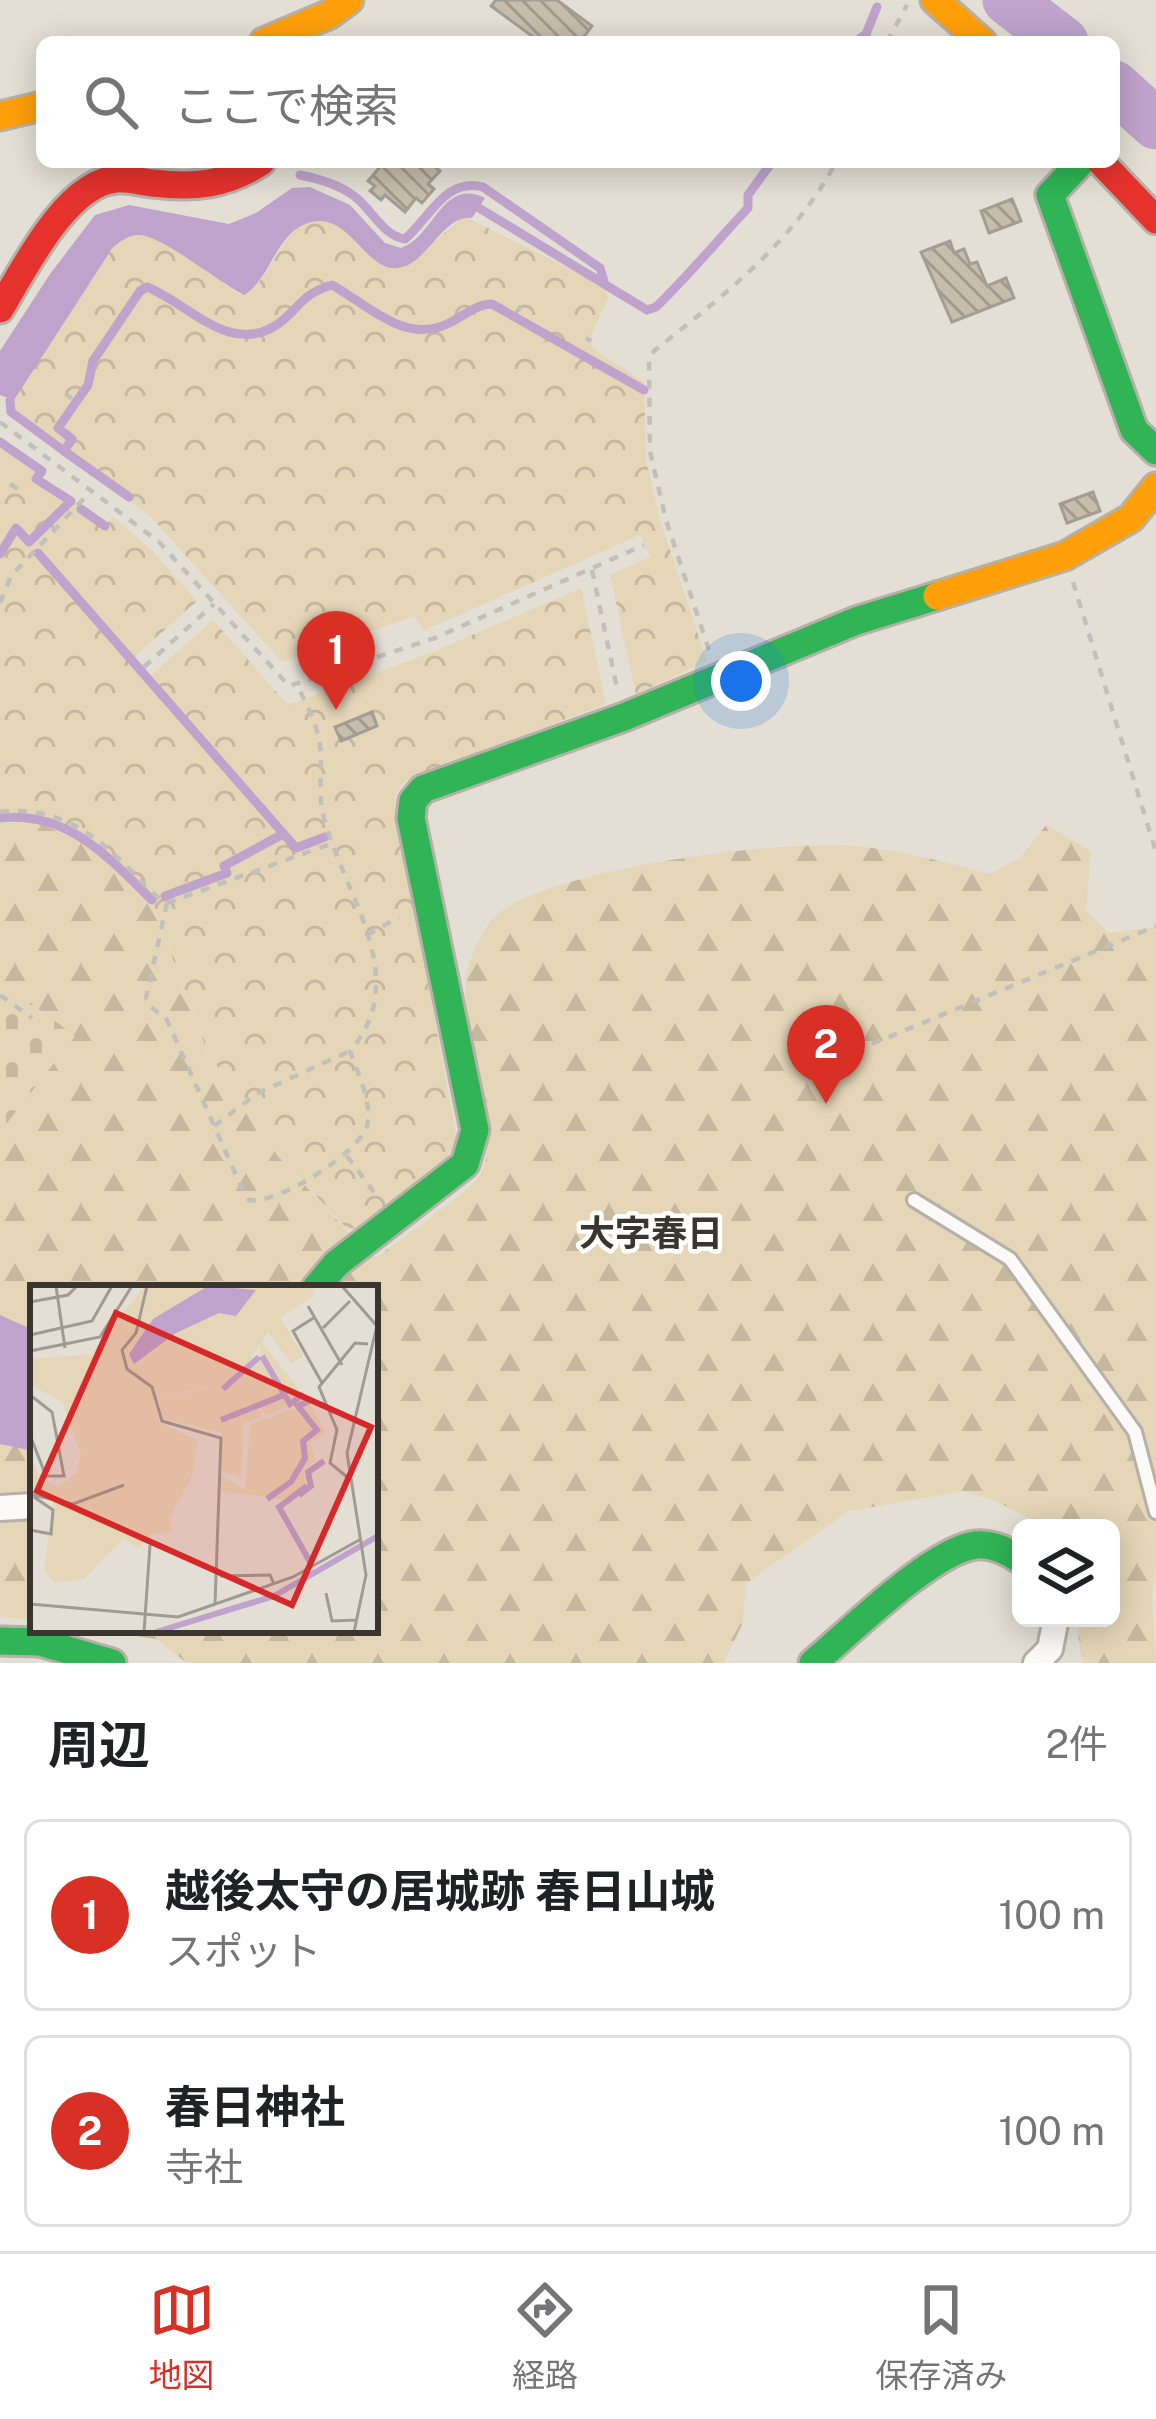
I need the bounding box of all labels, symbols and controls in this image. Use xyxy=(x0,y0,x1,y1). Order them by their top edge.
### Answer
search box xyxy=(36,36,1120,168)
icon: search xyxy=(78,69,144,135)
text: ここで検索 xyxy=(174,79,399,132)
pin: 1 xyxy=(297,611,375,710)
your location xyxy=(711,651,771,711)
pin: 2 xyxy=(787,1005,865,1104)
district label: 大字春日 xyxy=(579,1212,723,1254)
inset map xyxy=(30,1285,378,1633)
map controls xyxy=(1012,1519,1120,1627)
button: layers xyxy=(1012,1519,1120,1627)
text: 周辺 xyxy=(48,1715,150,1774)
text: 2件 xyxy=(1046,1721,1108,1767)
text: 越後太守の居城跡 春日山城 xyxy=(165,1864,715,1917)
text: 1 xyxy=(82,1892,98,1938)
text: 100 m xyxy=(998,1892,1105,1938)
text: スポット xyxy=(165,1928,321,1974)
text: 春日神社 xyxy=(165,2080,345,2133)
text: 2 xyxy=(78,2108,102,2154)
text: 100 m xyxy=(998,2108,1105,2154)
text: 寺社 xyxy=(165,2144,243,2190)
tab: 地図 xyxy=(149,2277,215,2397)
tab: 経路 xyxy=(512,2277,578,2397)
tab: 保存済み xyxy=(875,2277,1007,2397)

